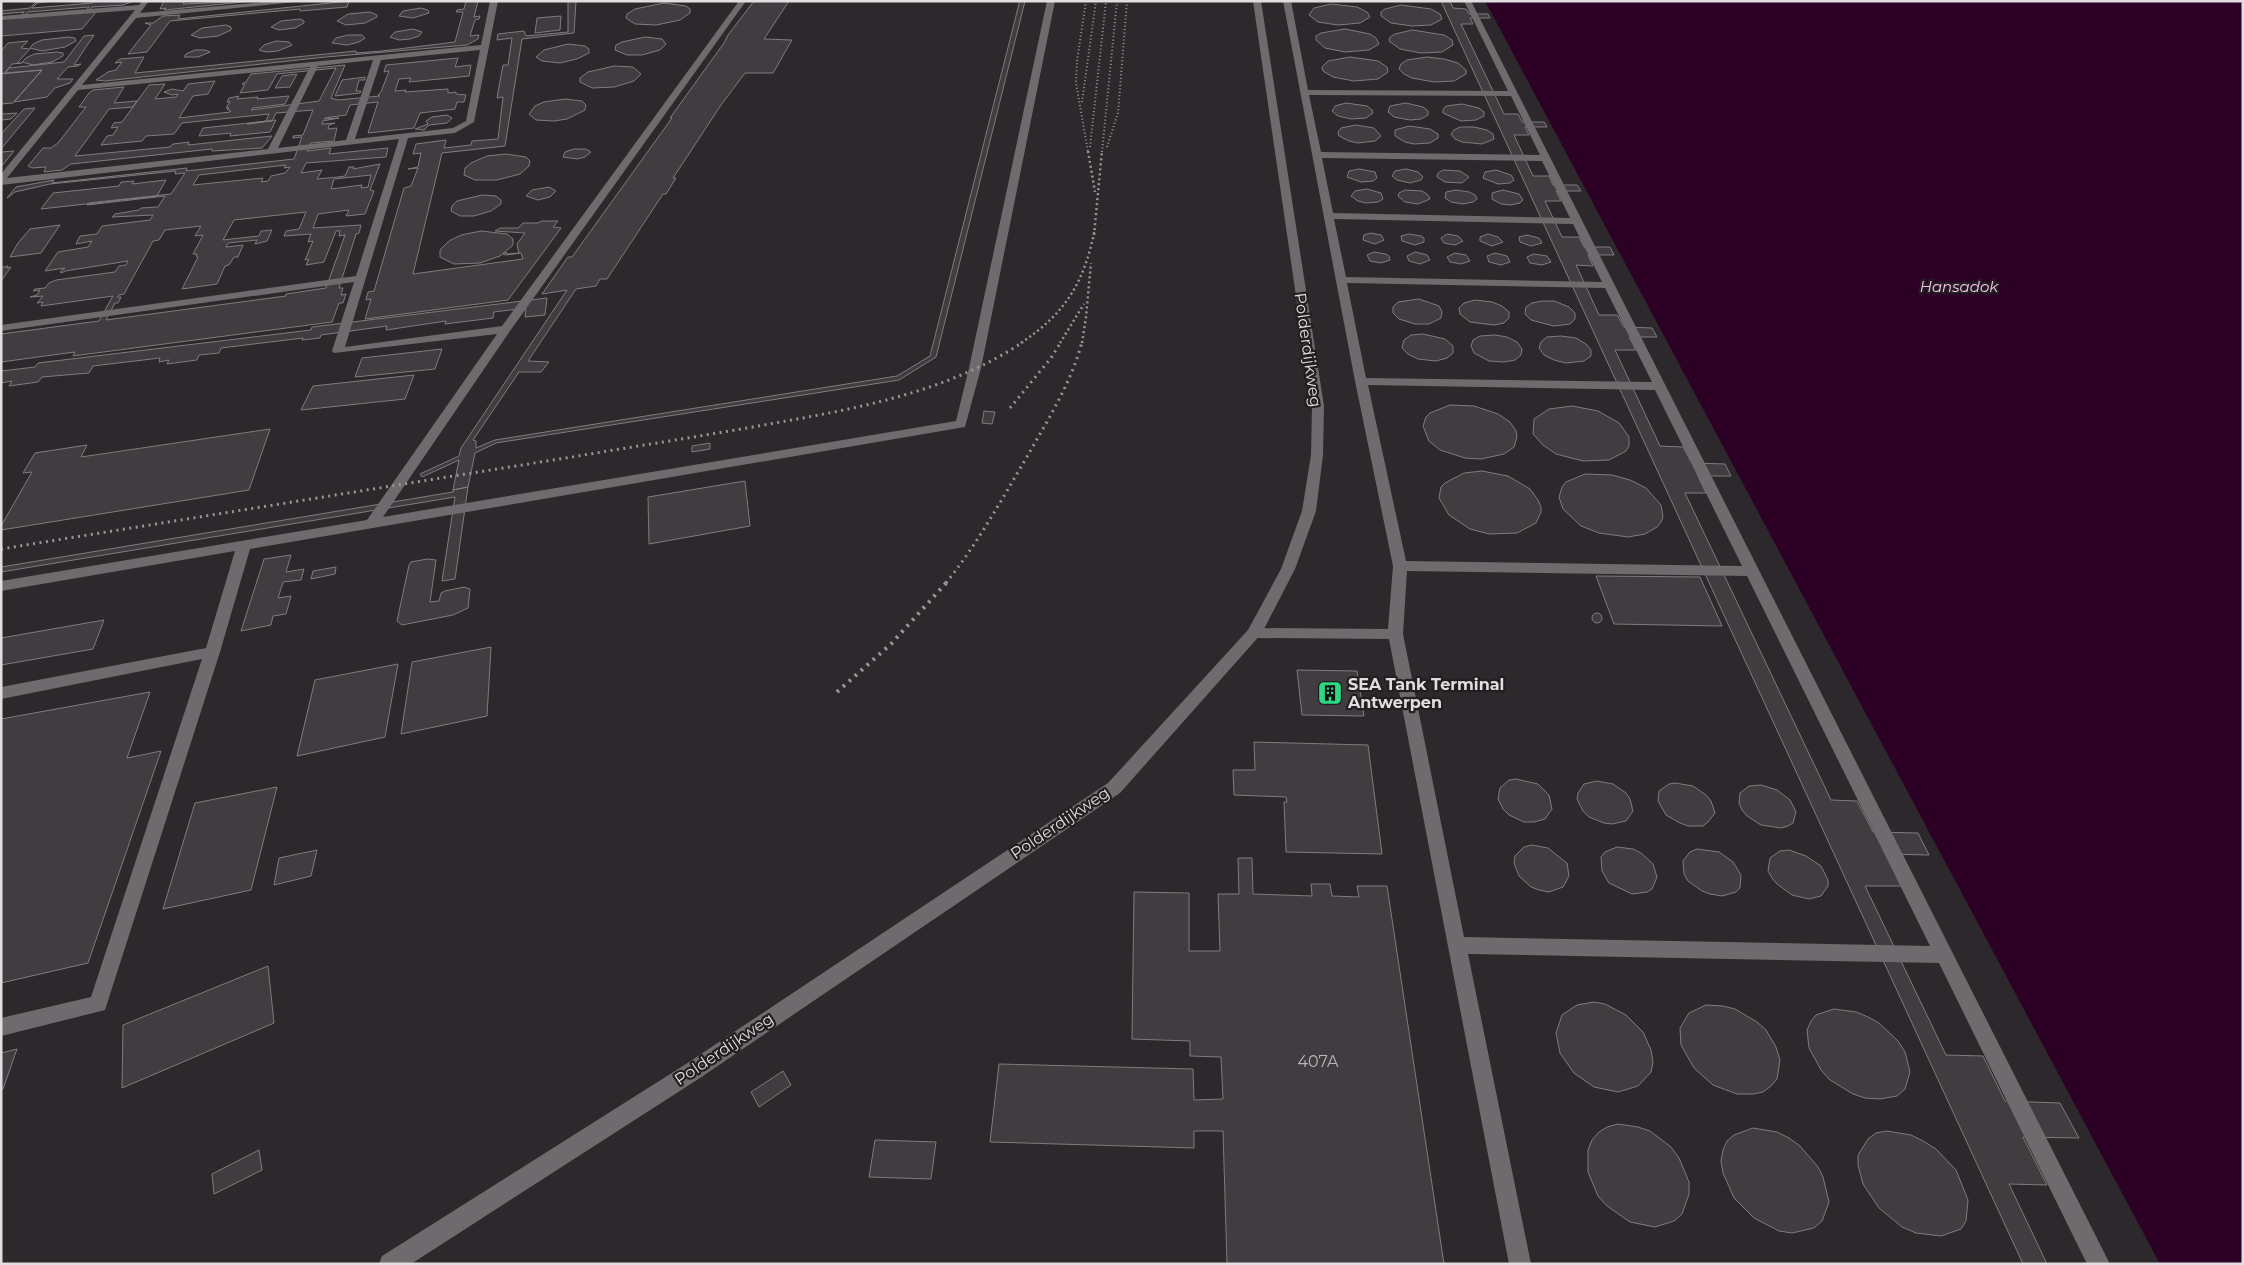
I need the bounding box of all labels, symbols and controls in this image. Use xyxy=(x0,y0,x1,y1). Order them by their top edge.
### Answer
water label: Hansadok xyxy=(1920,277,1999,296)
street label: Polderdijkweg xyxy=(1291,292,1325,408)
place label: SEA Tank Terminal Antwerpen xyxy=(1347,675,1504,712)
building icon: SEA Tank Terminal Antwerpen xyxy=(1317,680,1343,706)
street label: Polderdijkweg xyxy=(1007,783,1113,863)
street label: Polderdijkweg xyxy=(671,1009,777,1089)
house number: 407A xyxy=(1298,1052,1339,1071)

